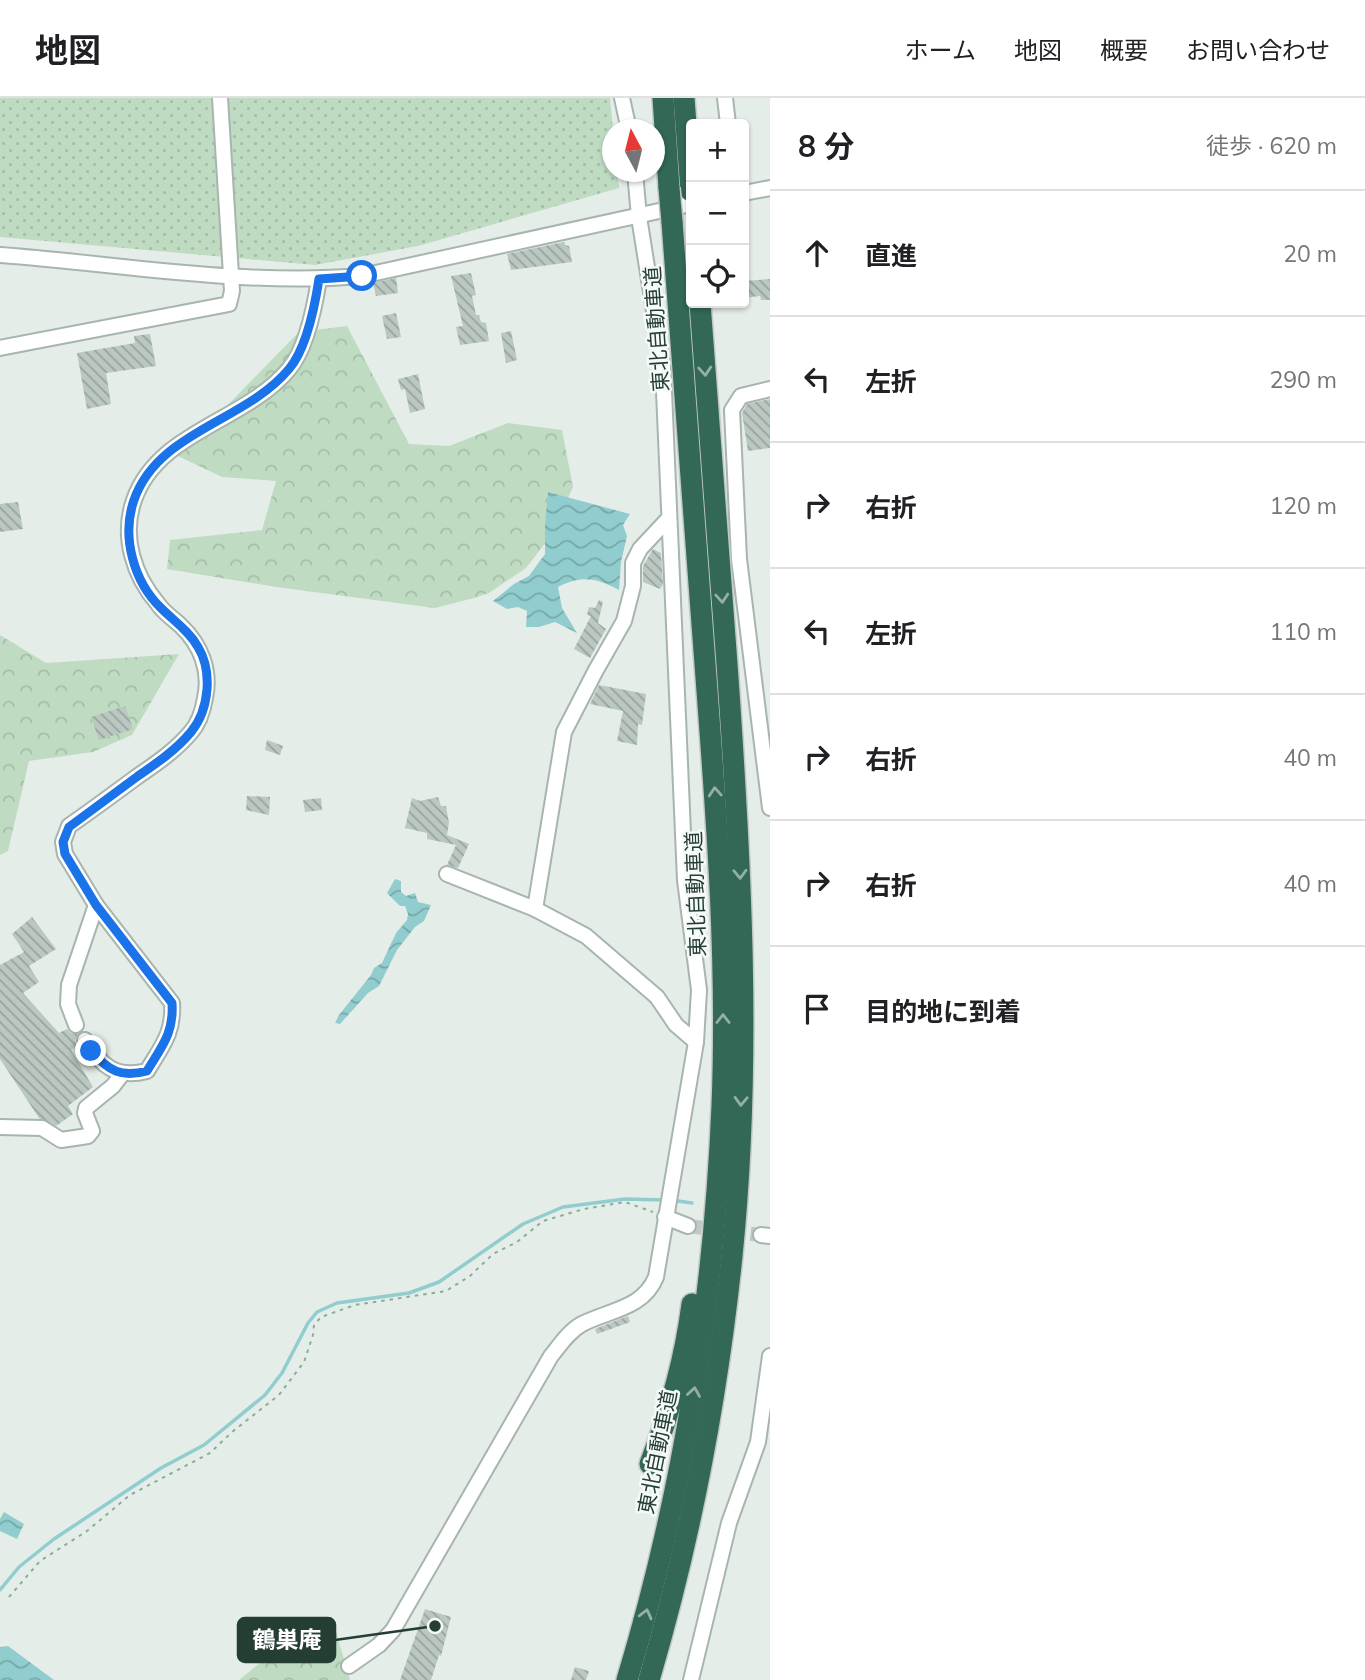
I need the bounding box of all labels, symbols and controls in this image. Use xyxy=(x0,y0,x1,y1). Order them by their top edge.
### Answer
text: 地図 xyxy=(35,29,101,70)
text: ホーム xyxy=(905,35,976,65)
text: 地図 xyxy=(1014,35,1062,65)
text: 概要 xyxy=(1100,35,1148,65)
text: お問い合わせ xyxy=(1186,35,1330,65)
north arrow xyxy=(602,119,665,182)
map controls xyxy=(686,119,749,308)
button: + xyxy=(686,119,749,182)
text: 8 分 xyxy=(798,127,854,165)
text: 徒歩 · 620 m xyxy=(1206,131,1337,160)
button: − xyxy=(686,182,749,245)
icon: ahead xyxy=(798,234,836,272)
text: 直進 xyxy=(865,239,917,272)
text: 20 m xyxy=(1283,239,1337,268)
button: locate xyxy=(686,245,749,308)
route start xyxy=(346,260,377,291)
street label: 東北自動車道 xyxy=(639,265,673,393)
icon: left xyxy=(798,360,836,398)
text: 左折 xyxy=(865,365,917,398)
text: 290 m xyxy=(1269,365,1337,394)
one-way arrow xyxy=(697,366,712,377)
icon: right xyxy=(798,486,836,524)
text: 右折 xyxy=(865,491,917,524)
text: 120 m xyxy=(1269,491,1337,520)
one-way arrow xyxy=(714,592,729,603)
icon: left xyxy=(798,612,836,650)
text: 左折 xyxy=(865,617,917,650)
text: 110 m xyxy=(1269,617,1337,646)
icon: right xyxy=(798,738,836,776)
text: 右折 xyxy=(865,743,917,776)
text: 40 m xyxy=(1283,743,1337,772)
one-way arrow xyxy=(708,786,723,797)
street label: 東北自動車道 xyxy=(680,831,710,957)
icon: right xyxy=(798,864,836,902)
one-way arrow xyxy=(732,868,747,879)
text: 右折 xyxy=(865,869,917,902)
text: 40 m xyxy=(1283,869,1337,898)
icon: arrive xyxy=(798,990,836,1028)
text: 目的地に到着 xyxy=(865,995,1021,1028)
one-way arrow xyxy=(715,1013,731,1024)
route end xyxy=(75,1035,106,1066)
one-way arrow xyxy=(733,1096,748,1107)
one-way arrow xyxy=(686,1386,701,1398)
street label: 東北自動車道 xyxy=(632,1388,682,1516)
one-way arrow xyxy=(638,1608,652,1620)
callout: 鶴巣庵 xyxy=(238,1618,335,1662)
text: 鶴巣庵 xyxy=(253,1625,322,1654)

